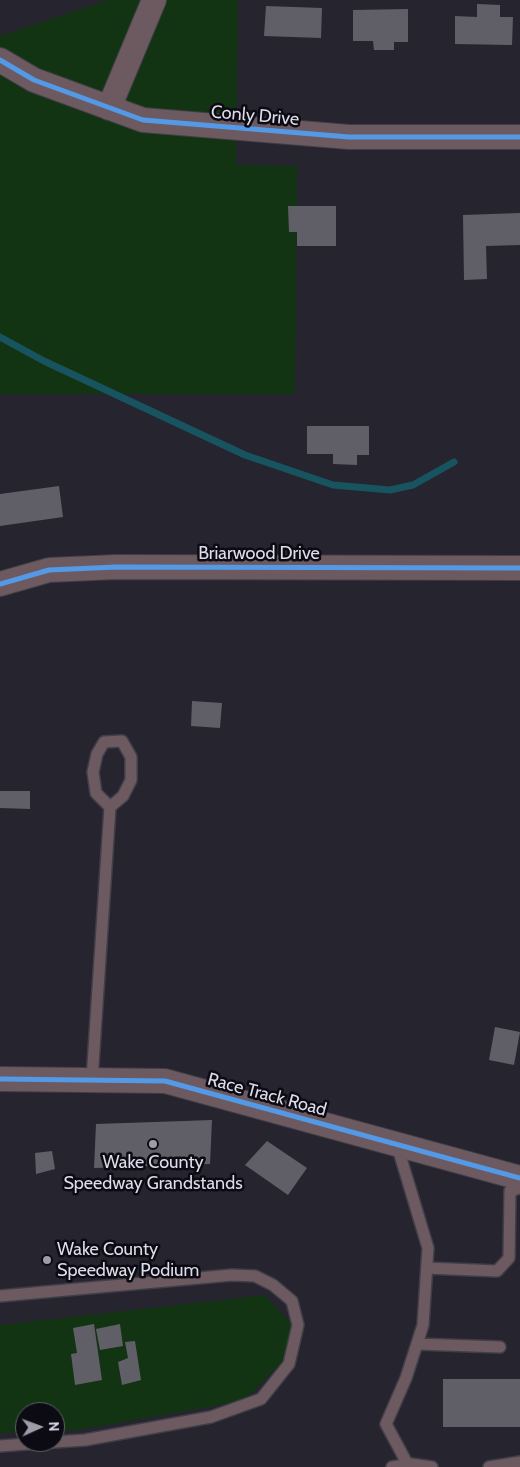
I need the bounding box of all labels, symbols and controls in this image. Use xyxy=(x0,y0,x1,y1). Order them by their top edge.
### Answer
street label: Conly Drive xyxy=(210,101,300,131)
street label: Briarwood Drive xyxy=(198,543,320,565)
street label: Race Track Road xyxy=(205,1069,329,1121)
marker: Wake County Speedway Grandstands xyxy=(147,1138,159,1150)
place label: Wake County Speedway Grandstands xyxy=(63,1152,243,1194)
place label: Wake County Speedway Podium xyxy=(57,1239,199,1282)
marker: Wake County Speedway Podium xyxy=(41,1254,53,1266)
north arrow xyxy=(15,1402,65,1452)
text: N xyxy=(45,1421,63,1432)

